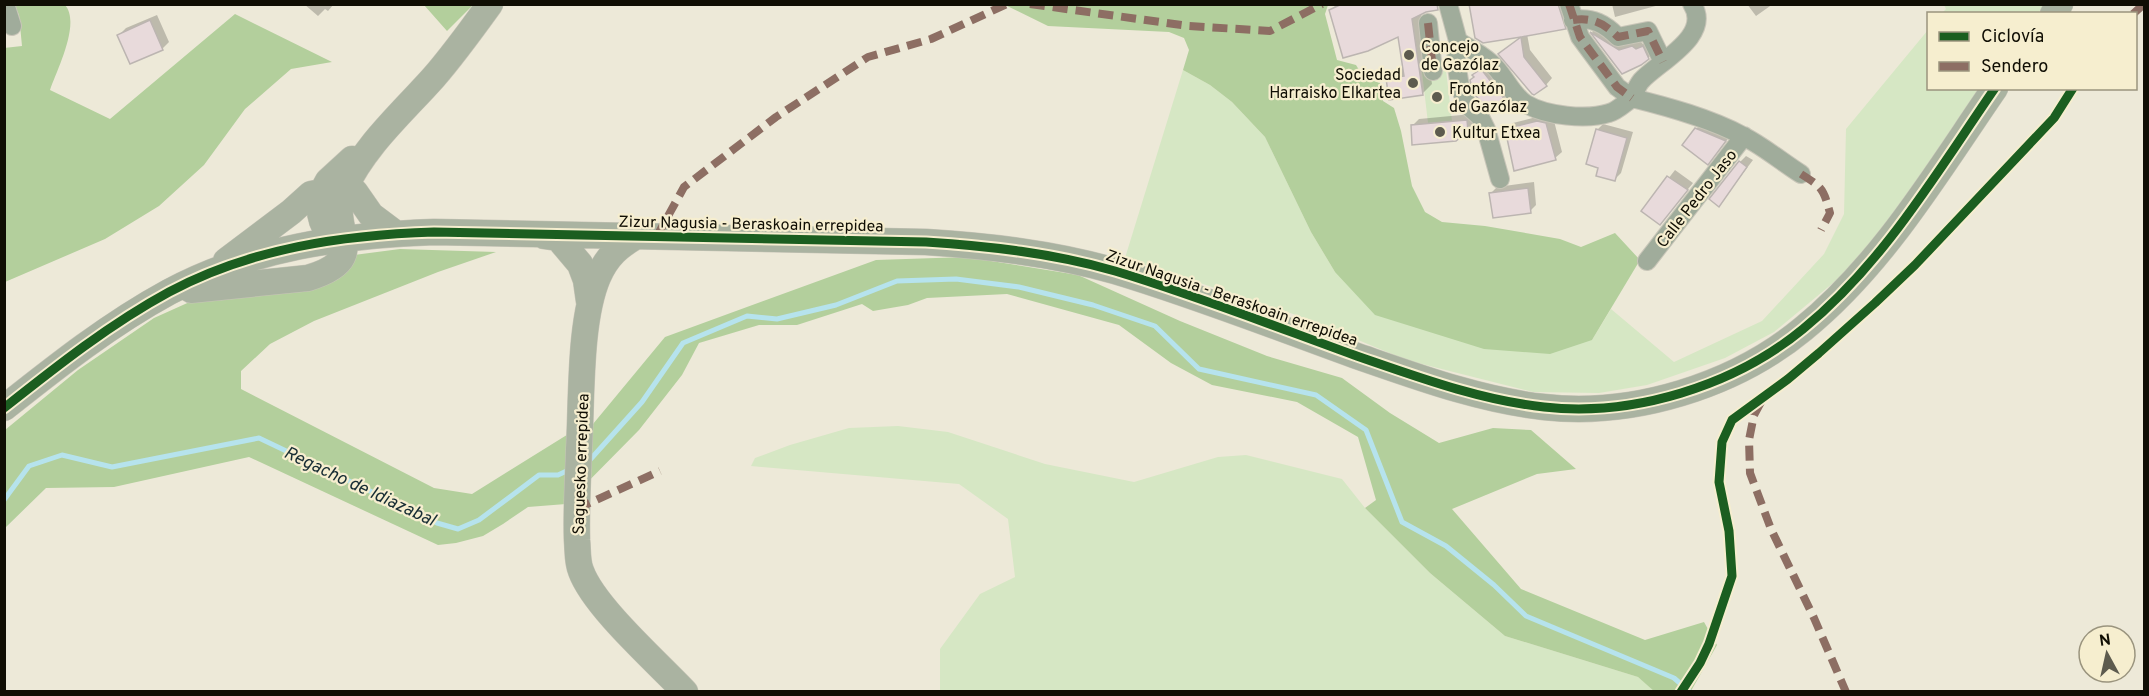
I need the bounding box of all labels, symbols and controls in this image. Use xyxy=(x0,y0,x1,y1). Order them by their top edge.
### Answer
legend xyxy=(1927,12,2137,90)
text: Ciclovía xyxy=(1981,26,2044,49)
place label: Concejo de Gazólaz xyxy=(1421,38,1499,76)
marker: Concejo de Gazólaz xyxy=(1402,48,1416,62)
text: Sendero xyxy=(1981,56,2048,79)
place label: Sociedad Harraisko Elkartea xyxy=(1269,66,1401,104)
marker: Sociedad Harraisko Elkartea xyxy=(1406,76,1420,90)
place label: Frontón de Gazólaz xyxy=(1449,80,1527,118)
marker: Frontón de Gazólaz xyxy=(1430,90,1444,104)
place label: Kultur Etxea xyxy=(1452,124,1540,144)
marker: Kultur Etxea xyxy=(1433,125,1447,139)
street label: Calle Pedro Jaso xyxy=(1653,146,1742,252)
street label: Zizur Nagusia - Beraskoain errepidea xyxy=(618,213,884,237)
street label: Zizur Nagusia - Beraskoain errepidea xyxy=(1103,246,1360,352)
street label: Saguesko errepidea xyxy=(570,393,594,535)
water label: Regacho de Idiazabal xyxy=(280,442,440,533)
north arrow xyxy=(2077,624,2137,684)
text: N xyxy=(2098,630,2112,652)

